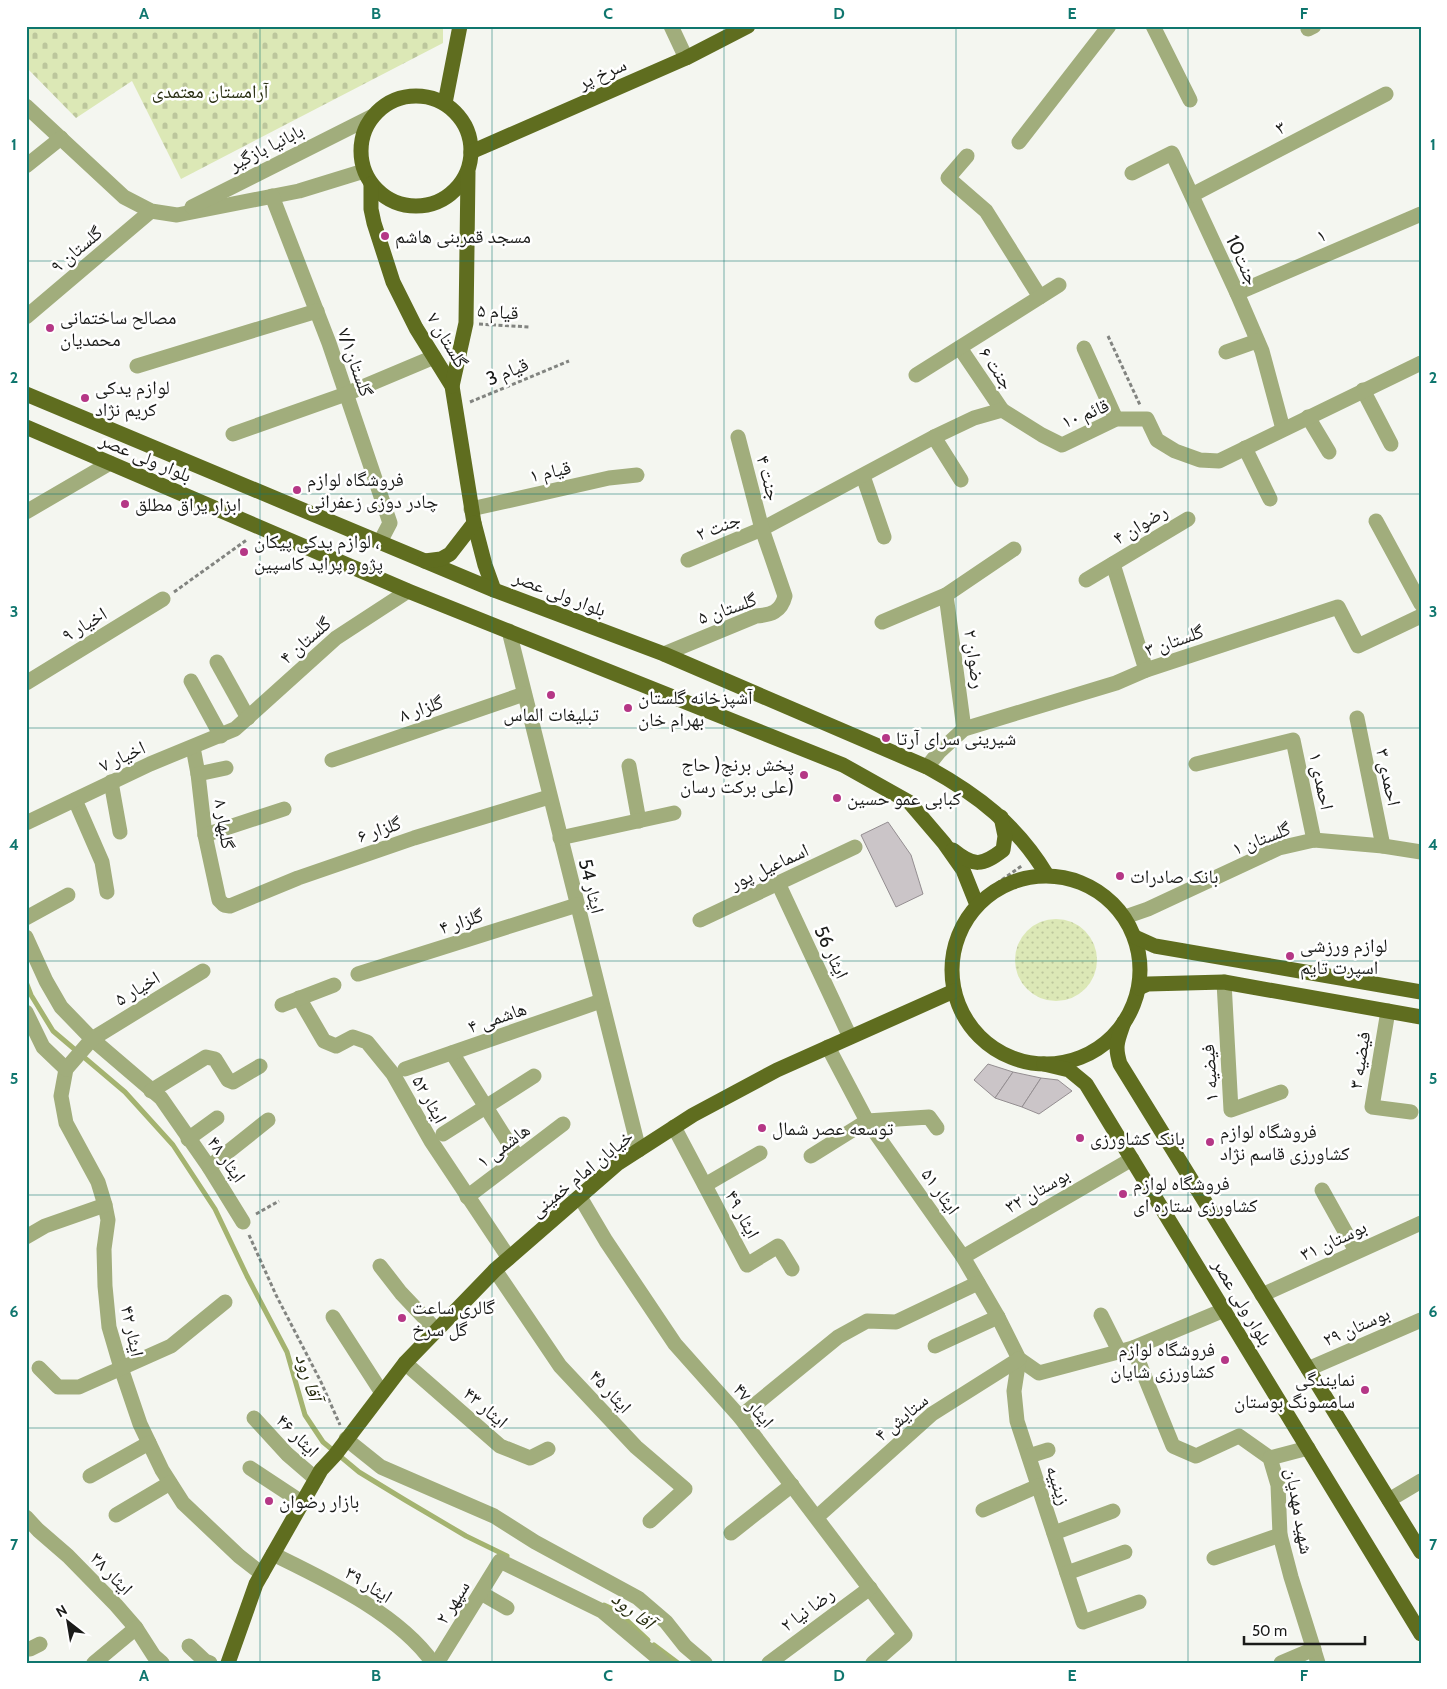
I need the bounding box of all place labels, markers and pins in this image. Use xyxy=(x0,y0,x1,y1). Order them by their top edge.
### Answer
place label: مسجد قمربنی هاشم xyxy=(395,225,531,249)
marker: مسجد قمربنی هاشم xyxy=(379,230,391,242)
place label: مصالح ساختمانی محمدیان xyxy=(60,306,176,351)
marker: مصالح ساختمانی محمدیان xyxy=(44,322,56,334)
place label: لوازم یدکی کریم نژاد xyxy=(95,376,170,422)
marker: لوازم یدکی کریم نژاد xyxy=(79,392,91,404)
place label: فروشگاه لوازم چادر دوزی زعفرانی xyxy=(307,468,438,513)
marker: فروشگاه لوازم چادر دوزی زعفرانی xyxy=(291,484,303,496)
place label: ابزار یراق مطلق xyxy=(135,493,241,516)
marker: ابزار یراق مطلق xyxy=(119,498,131,510)
place label: لوازم یدکی پیکان ، پژو و پراید کاسپین xyxy=(254,530,383,575)
marker: لوازم یدکی پیکان ، پژو و پراید کاسپین xyxy=(238,546,250,558)
place label: آشپزخانه گلستان بهرام خان xyxy=(638,686,754,733)
marker: تبلیغات الماس xyxy=(545,689,557,701)
marker: آشپزخانه گلستان بهرام خان xyxy=(622,702,634,714)
place label: تبلیغات الماس xyxy=(503,703,599,726)
place label: شیرینی سرای آرتا xyxy=(896,727,1016,750)
marker: شیرینی سرای آرتا xyxy=(880,732,892,744)
place label: پخش برنج( حاج علی برکت رسان) xyxy=(680,753,794,798)
marker: پخش برنج( حاج علی برکت رسان) xyxy=(798,769,810,781)
place label: کبابی عمو حسین xyxy=(847,787,961,810)
marker: کبابی عمو حسین xyxy=(831,792,843,804)
place label: بانک صادرات xyxy=(1130,865,1218,888)
marker: بانک صادرات xyxy=(1114,870,1126,882)
place label: لوازم ورزشی اسپرت تایم xyxy=(1300,934,1387,980)
marker: لوازم ورزشی اسپرت تایم xyxy=(1284,950,1296,962)
place label: توسعه عصر شمال xyxy=(772,1117,894,1140)
place label: فروشگاه لوازم کشاورزی قاسم نژاد xyxy=(1220,1120,1350,1166)
marker: توسعه عصر شمال xyxy=(756,1122,768,1134)
place label: بانک کشاورزی xyxy=(1090,1127,1185,1150)
marker: بانک کشاورزی xyxy=(1074,1132,1086,1144)
marker: فروشگاه لوازم کشاورزی قاسم نژاد xyxy=(1204,1136,1216,1148)
place label: فروشگاه لوازم کشاورزی ستاره ای xyxy=(1133,1172,1258,1217)
marker: فروشگاه لوازم کشاورزی ستاره ای xyxy=(1117,1188,1129,1200)
place label: گالری ساعت گل سرخ xyxy=(412,1296,495,1341)
marker: گالری ساعت گل سرخ xyxy=(396,1312,408,1324)
place label: فروشگاه لوازم کشاورزی شایان xyxy=(1110,1338,1215,1383)
marker: فروشگاه لوازم کشاورزی شایان xyxy=(1219,1354,1231,1366)
place label: نمایندگی سامسونگ بوستان xyxy=(1234,1368,1355,1413)
marker: نمایندگی سامسونگ بوستان xyxy=(1359,1384,1371,1396)
place label: بازار رضوان xyxy=(279,1490,359,1513)
marker: بازار رضوان xyxy=(263,1495,275,1507)

